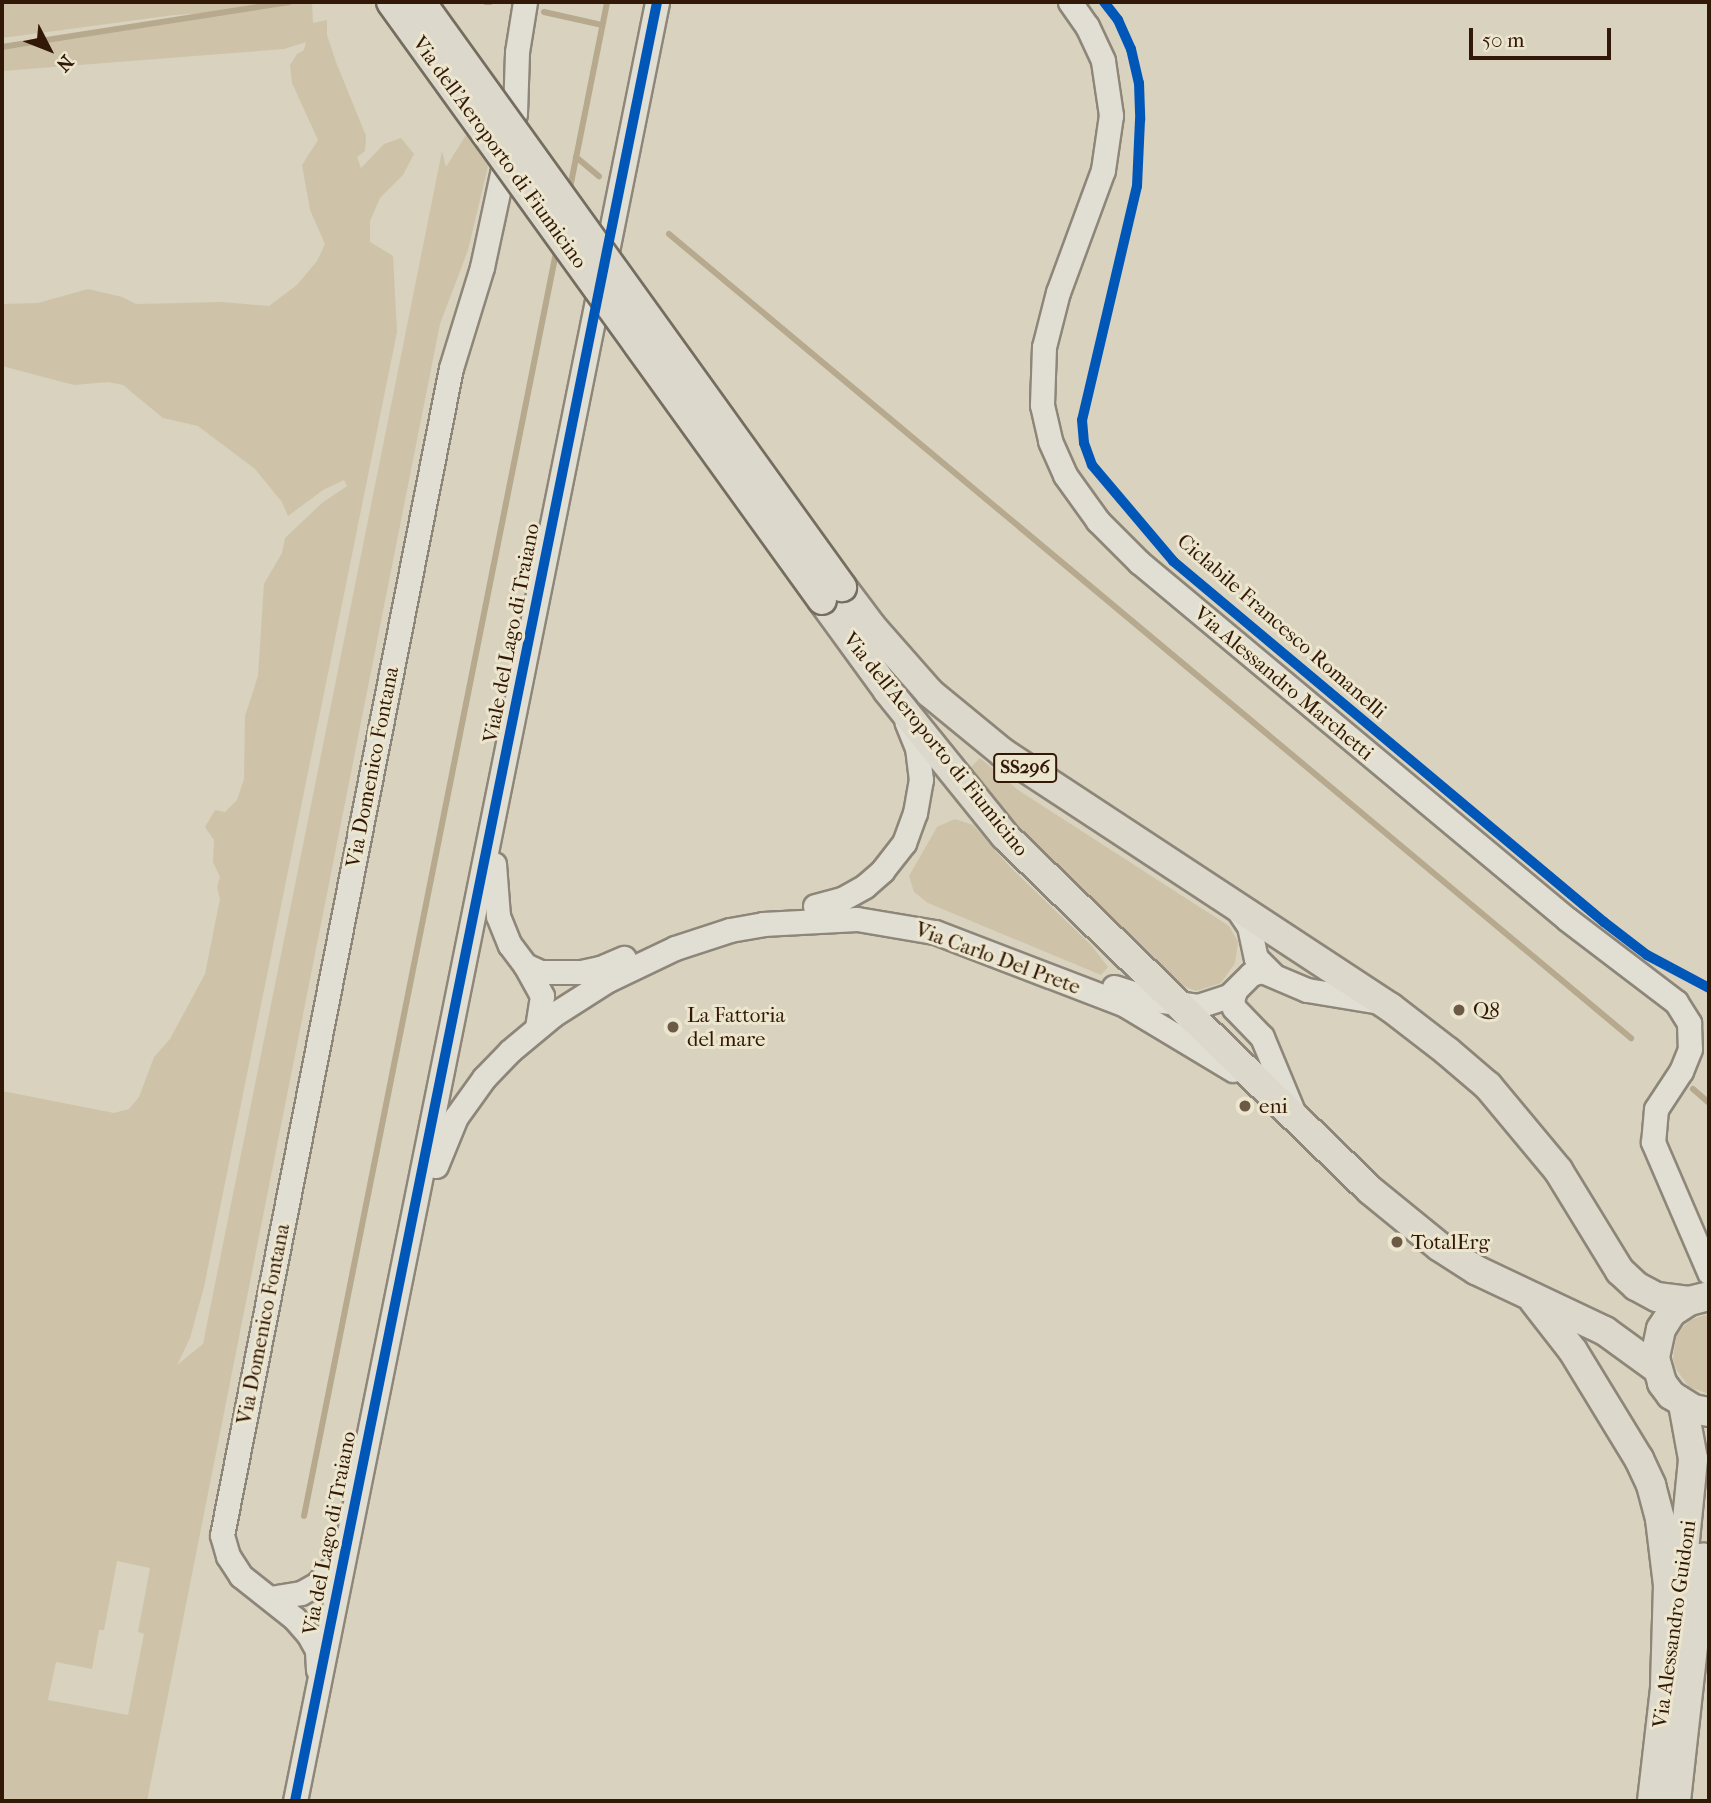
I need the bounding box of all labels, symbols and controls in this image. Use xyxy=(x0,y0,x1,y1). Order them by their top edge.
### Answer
north arrow xyxy=(14,14,84,84)
scale bar xyxy=(1473,14,1615,58)
text: 50 m xyxy=(1482,28,1525,52)
street label: Via dell'Aeroporto di Fiumicino xyxy=(407,31,593,273)
text: N xyxy=(52,50,78,76)
street label: Viale del Lago di Traiano xyxy=(477,521,545,745)
street label: Ciclabile Francesco Romanelli xyxy=(1172,528,1392,724)
street label: Via Alessandro Marchetti xyxy=(1189,601,1379,765)
street label: Via dell'Aeroporto di Fiumicino xyxy=(838,627,1034,861)
street label: Via Domenico Fontana xyxy=(340,665,404,869)
road number: SS296 xyxy=(992,752,1058,783)
street label: Via Carlo Del Prete xyxy=(912,916,1084,1000)
place label: Q8 xyxy=(1473,997,1500,1023)
place label: La Fattoria del mare xyxy=(687,1002,785,1052)
marker: Q8 xyxy=(1451,1002,1467,1018)
marker: La Fattoria del mare xyxy=(665,1019,681,1035)
place label: eni xyxy=(1259,1093,1288,1119)
marker: eni xyxy=(1237,1098,1253,1114)
street label: Via Domenico Fontana xyxy=(231,1222,295,1426)
place label: TotalErg xyxy=(1411,1229,1490,1255)
marker: TotalErg xyxy=(1389,1234,1405,1250)
street label: Via del Lago di Traiano xyxy=(297,1429,361,1637)
street label: Via Alessandro Guidoni xyxy=(1647,1518,1701,1730)

